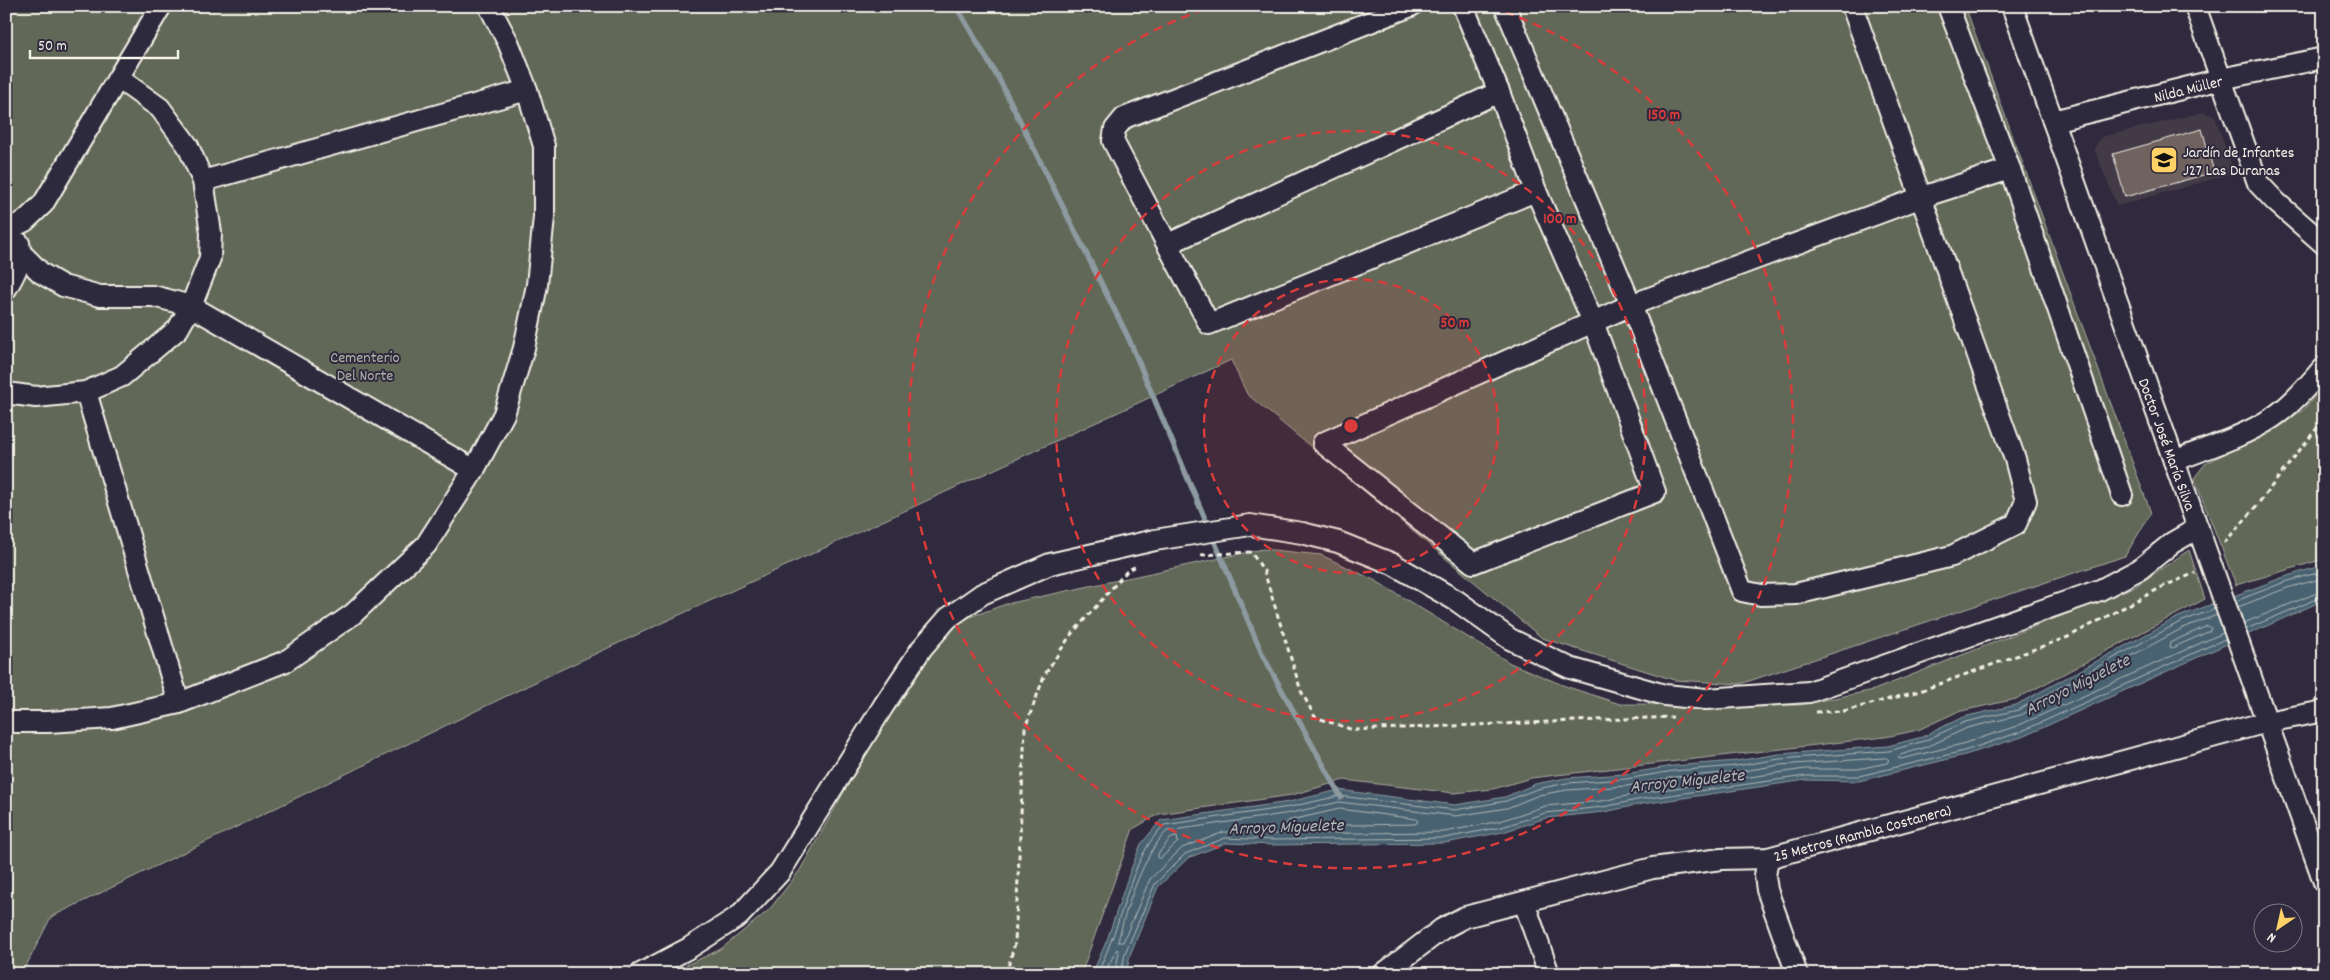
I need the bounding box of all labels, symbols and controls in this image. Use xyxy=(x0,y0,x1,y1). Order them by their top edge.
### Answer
scale bar xyxy=(30,28,178,60)
text: 50 m xyxy=(38,36,67,58)
street label: Nilda Müller xyxy=(2152,71,2225,110)
text: 150 m xyxy=(1648,105,1680,127)
place label: Jardín de Infantes J27 Las Duranas xyxy=(2183,142,2295,183)
school or university icon: Jardín de Infantes J27 Las Duranas xyxy=(2149,145,2179,175)
text: 100 m xyxy=(1543,209,1577,231)
text: 50 m xyxy=(1441,313,1469,335)
park label: Cementerio Del Norte xyxy=(330,347,400,388)
street label: Doctor José María Silva xyxy=(2131,375,2200,515)
centre of rings xyxy=(1342,417,1360,435)
water label: Arroyo Miguelete xyxy=(2021,649,2136,723)
water label: Arroyo Miguelete xyxy=(1629,764,1747,801)
street label: 25 Metros (Rambla Costanera) xyxy=(1771,800,1954,869)
water label: Arroyo Miguelete xyxy=(1228,814,1345,843)
north arrow xyxy=(2252,902,2302,952)
text: N xyxy=(2263,927,2280,947)

